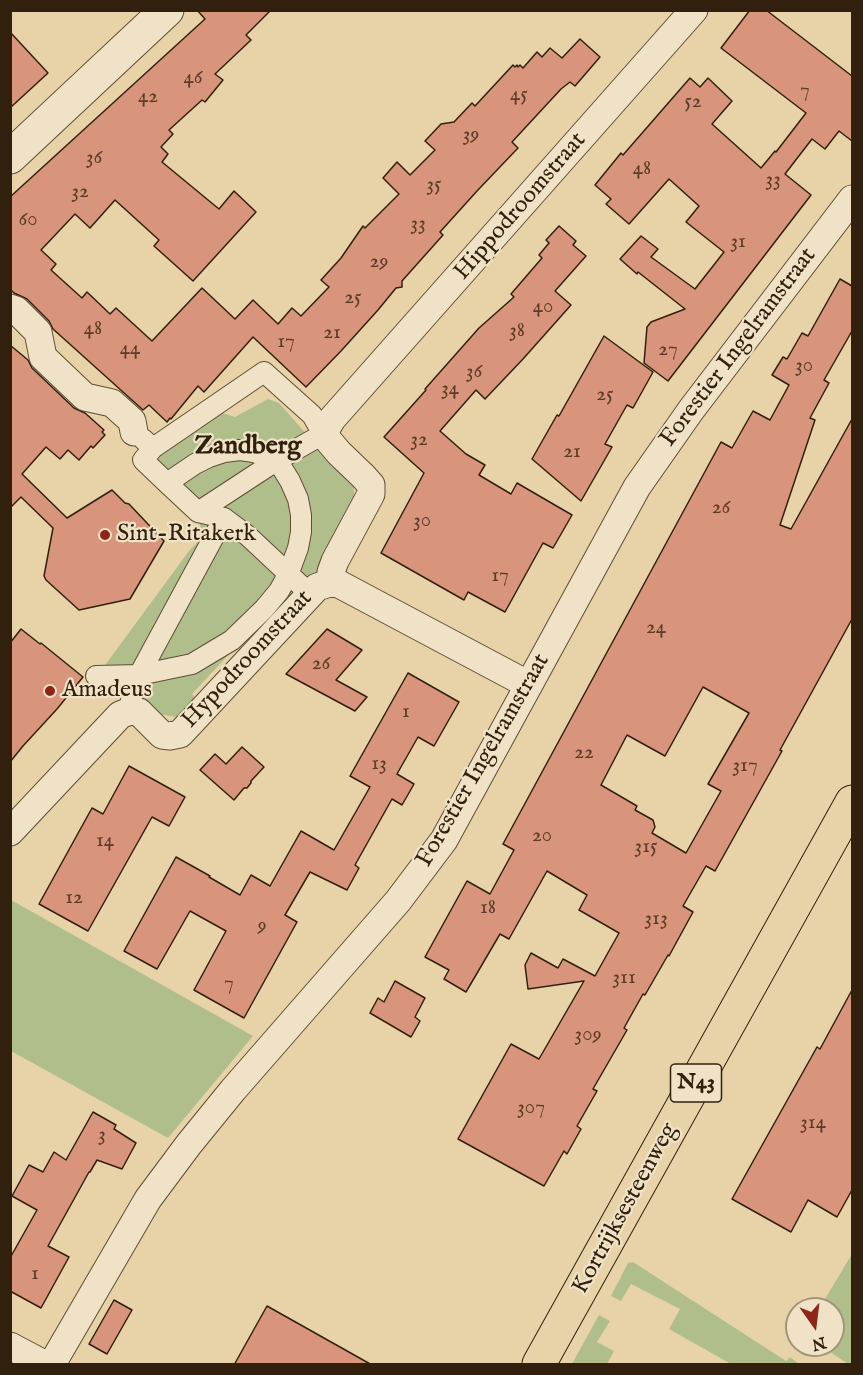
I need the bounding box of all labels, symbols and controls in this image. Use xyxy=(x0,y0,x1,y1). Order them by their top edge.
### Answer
house number: 46 xyxy=(183,66,203,92)
house number: 7 xyxy=(800,79,810,105)
house number: 45 xyxy=(510,83,528,109)
house number: 42 xyxy=(138,85,158,111)
house number: 52 xyxy=(684,90,702,116)
house number: 39 xyxy=(462,123,480,149)
street label: Hippodroomstraat xyxy=(449,127,593,287)
house number: 36 xyxy=(86,146,102,172)
house number: 48 xyxy=(633,157,651,183)
house number: 33 xyxy=(765,168,781,194)
house number: 35 xyxy=(426,173,442,199)
house number: 32 xyxy=(71,180,89,206)
house number: 60 xyxy=(18,208,38,234)
house number: 33 xyxy=(410,212,426,238)
house number: 31 xyxy=(730,230,746,256)
street label: Forestier Ingelramstraat xyxy=(655,243,823,453)
house number: 29 xyxy=(369,250,389,276)
house number: 25 xyxy=(344,286,362,312)
house number: 40 xyxy=(533,295,553,321)
house number: 48 xyxy=(84,317,102,343)
house number: 38 xyxy=(509,319,525,345)
house number: 21 xyxy=(323,321,341,347)
house number: 17 xyxy=(277,330,295,356)
house number: 44 xyxy=(120,337,140,363)
house number: 27 xyxy=(658,338,678,364)
house number: 30 xyxy=(795,354,813,380)
house number: 36 xyxy=(466,360,482,386)
house number: 34 xyxy=(441,377,459,403)
house number: 25 xyxy=(596,383,614,409)
house number: 32 xyxy=(410,428,428,454)
district label: Zandberg xyxy=(195,432,301,464)
house number: 21 xyxy=(563,440,581,466)
house number: 26 xyxy=(712,496,730,522)
house number: 30 xyxy=(413,509,431,535)
place label: Sint-Ritakerk xyxy=(117,521,256,549)
marker: Sint-Ritakerk xyxy=(98,528,112,542)
house number: 17 xyxy=(491,564,509,590)
street label: Hypodroomstraat xyxy=(177,585,319,735)
house number: 24 xyxy=(646,616,666,642)
street label: Forestier Ingelramstraat xyxy=(411,649,557,873)
house number: 26 xyxy=(312,652,330,678)
place label: Amadeus xyxy=(62,677,152,705)
marker: Amadeus xyxy=(43,684,57,698)
house number: 1 xyxy=(402,700,410,726)
house number: 22 xyxy=(574,741,594,767)
house number: 13 xyxy=(371,752,387,778)
house number: 317 xyxy=(732,754,758,780)
house number: 20 xyxy=(532,824,552,850)
house number: 14 xyxy=(96,829,114,855)
house number: 315 xyxy=(634,835,658,861)
house number: 12 xyxy=(65,886,83,912)
house number: 18 xyxy=(480,896,496,922)
house number: 313 xyxy=(644,907,668,933)
house number: 9 xyxy=(257,914,267,940)
house number: 311 xyxy=(612,966,636,992)
house number: 7 xyxy=(224,972,234,998)
house number: 309 xyxy=(574,1023,602,1049)
road number: N43 xyxy=(670,1064,722,1102)
house number: 307 xyxy=(517,1096,545,1122)
house number: 314 xyxy=(800,1111,826,1137)
street label: Kortrijksesteenweg xyxy=(567,1118,685,1300)
house number: 3 xyxy=(98,1123,106,1149)
house number: 1 xyxy=(31,1262,39,1288)
north arrow xyxy=(785,1297,845,1357)
text: N xyxy=(810,1331,828,1354)

